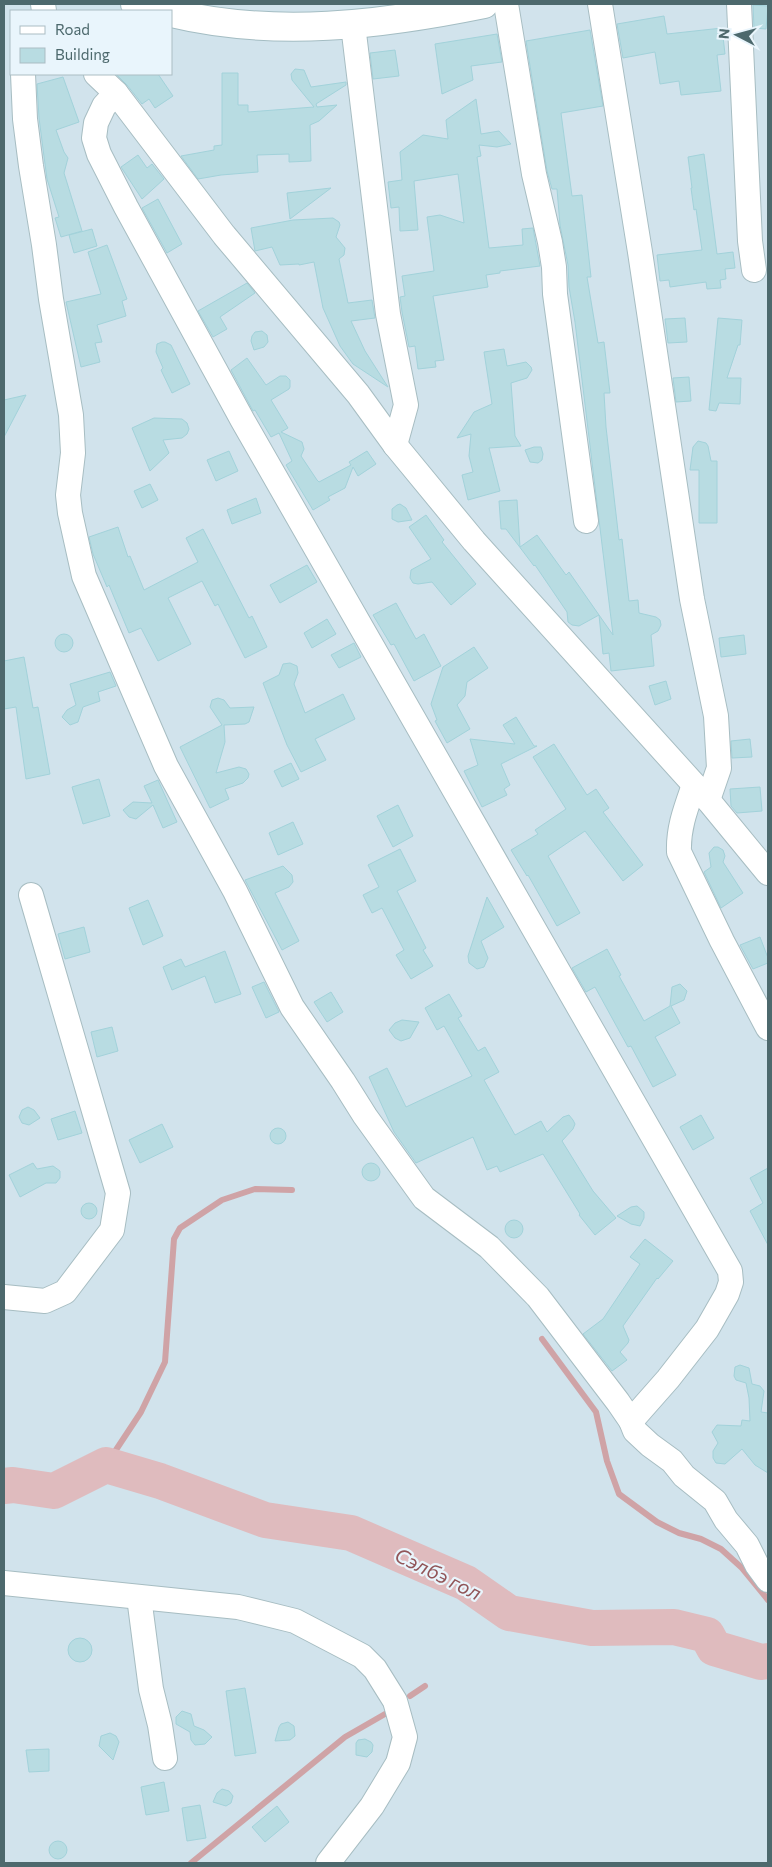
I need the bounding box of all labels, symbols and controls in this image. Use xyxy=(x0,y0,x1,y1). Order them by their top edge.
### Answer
legend xyxy=(10,10,172,75)
north arrow xyxy=(712,10,762,60)
text: Road xyxy=(55,20,90,38)
text: N xyxy=(715,27,733,40)
text: Building xyxy=(55,45,110,63)
water label: Сэлбэ гол xyxy=(391,1542,486,1604)

